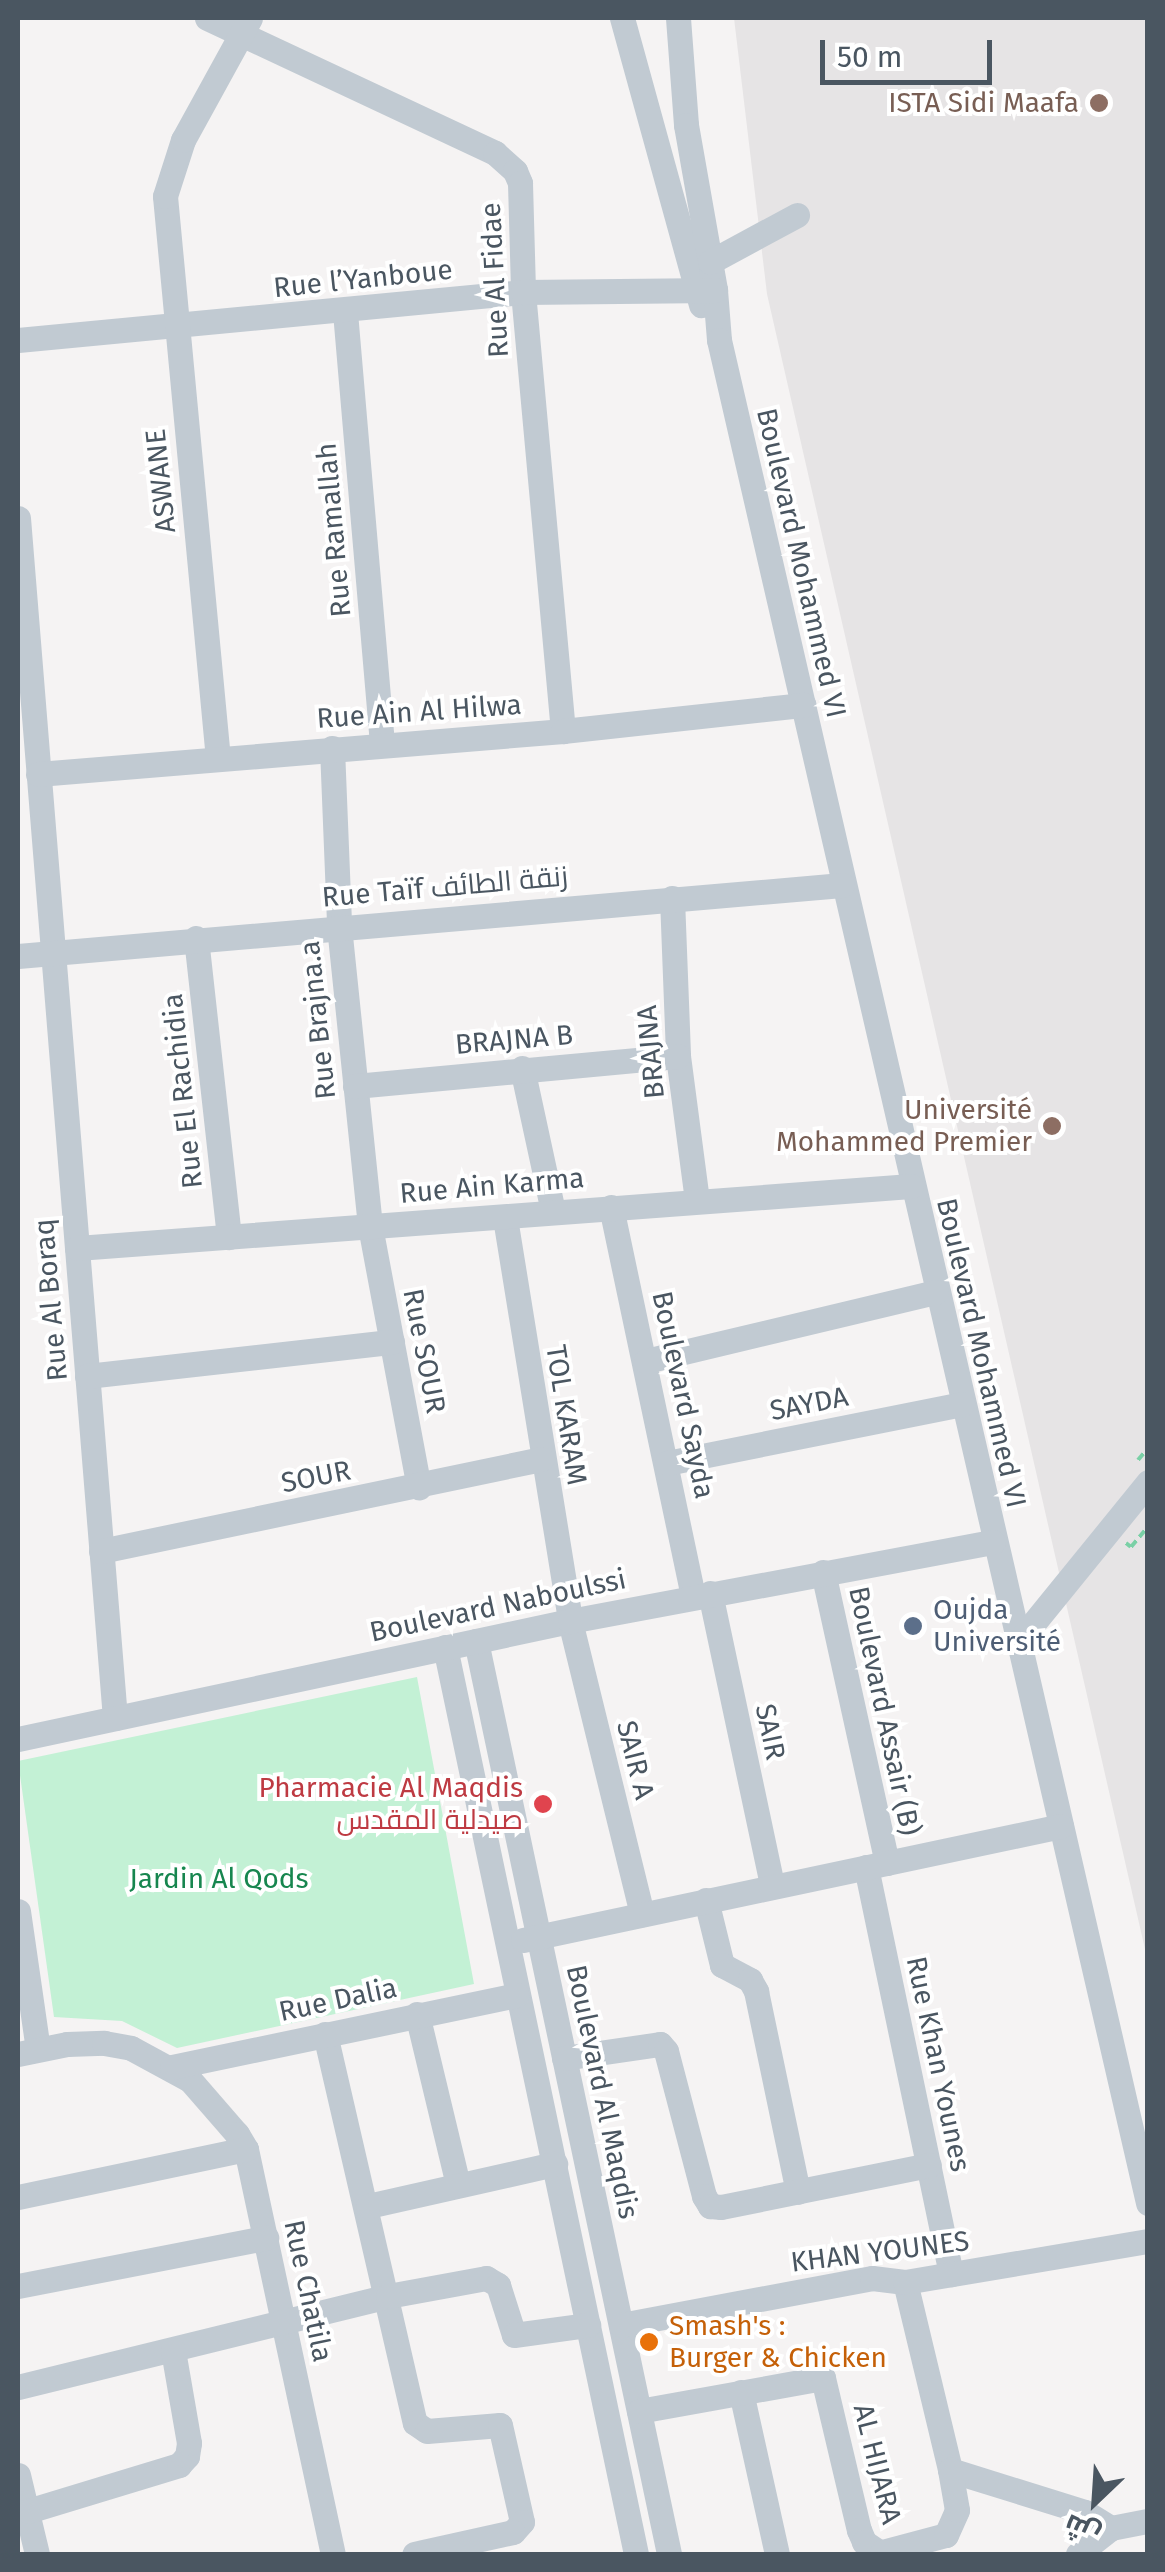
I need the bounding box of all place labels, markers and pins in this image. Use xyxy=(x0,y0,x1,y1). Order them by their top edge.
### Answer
place label: ISTA Sidi Maafa xyxy=(888,86,1079,120)
marker: ISTA Sidi Maafa xyxy=(1088,92,1110,114)
place label: Université Mohammed Premier xyxy=(776,1093,1032,1159)
marker: Université Mohammed Premier xyxy=(1041,1115,1063,1137)
place label: Oujda Université xyxy=(933,1593,1061,1659)
marker: Oujda Université xyxy=(902,1615,924,1637)
place label: Pharmacie Al Maqdis صيدلية المقدس xyxy=(259,1771,523,1837)
marker: Pharmacie Al Maqdis صيدلية المقدس xyxy=(532,1793,554,1815)
place label: Smash's : Burger & Chicken xyxy=(669,2309,887,2375)
marker: Smash's : Burger & Chicken xyxy=(638,2331,660,2353)

